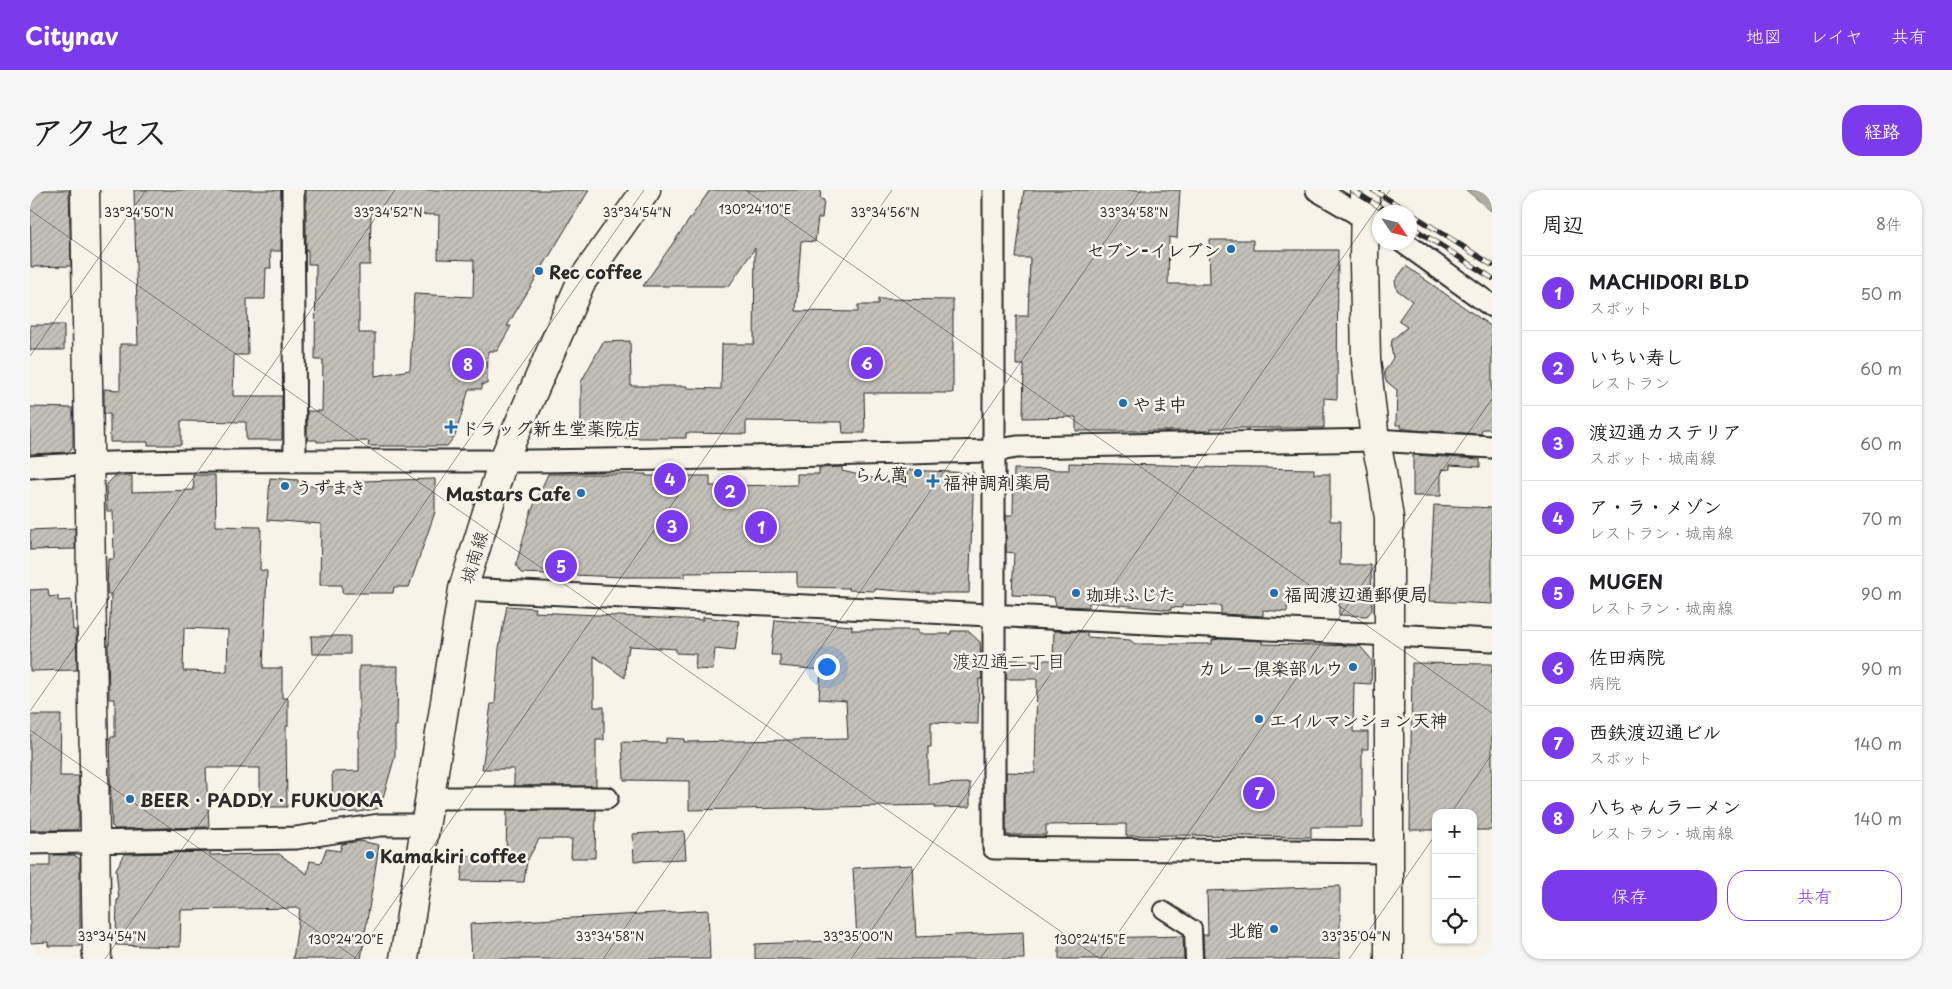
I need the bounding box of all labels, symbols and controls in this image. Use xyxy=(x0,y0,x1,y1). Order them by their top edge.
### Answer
text: Citynav xyxy=(25,17,118,53)
text: 地図 xyxy=(1746,22,1782,49)
text: レイヤ xyxy=(1810,22,1863,49)
text: 共有 xyxy=(1891,22,1927,49)
text: アクセス xyxy=(30,104,168,157)
button: 経路 xyxy=(1842,105,1922,156)
text: 130°24'10"E xyxy=(719,200,791,218)
text: 33°34'50"N xyxy=(104,203,174,221)
text: 33°34'52"N xyxy=(353,203,423,221)
text: 33°34'54"N xyxy=(603,203,671,221)
text: 33°34'56"N xyxy=(850,203,920,221)
text: 33°34'58"N xyxy=(1100,203,1168,221)
north arrow xyxy=(1372,205,1417,250)
text: 周辺 xyxy=(1542,207,1584,239)
text: 8件 xyxy=(1876,211,1902,235)
place label: セブン-イレブン xyxy=(1087,236,1221,263)
marker: セブン-イレブン xyxy=(1225,243,1237,255)
place label: Rec coffee xyxy=(549,258,642,285)
marker: Rec coffee xyxy=(533,265,545,277)
text: MACHIDORI BLD xyxy=(1589,267,1749,295)
text: 1 xyxy=(1554,281,1562,305)
text: 50 m xyxy=(1861,281,1902,305)
text: スポット xyxy=(1589,295,1653,319)
text: いちい寿し xyxy=(1589,342,1684,370)
pin: 6 xyxy=(851,344,883,382)
pin: 8 xyxy=(452,345,484,383)
text: 2 xyxy=(1552,356,1564,380)
text: 60 m xyxy=(1860,356,1902,380)
text: レストラン xyxy=(1589,370,1670,394)
place label: やま中 xyxy=(1133,390,1187,417)
marker: やま中 xyxy=(1117,397,1129,409)
place label: ドラッグ新生堂薬院店 xyxy=(461,414,641,441)
text: 渡辺通カステリア xyxy=(1589,417,1742,445)
marker: ドラッグ新生堂薬院店 xyxy=(445,421,457,433)
text: 3 xyxy=(1553,431,1563,455)
text: 60 m xyxy=(1860,431,1902,455)
text: スポット · 城南線 xyxy=(1589,445,1716,469)
pin: 4 xyxy=(654,460,686,498)
place label: らん萬 xyxy=(854,460,908,487)
marker: らん萬 xyxy=(912,467,924,479)
place label: 福神調剤薬局 xyxy=(943,468,1051,495)
pin: 2 xyxy=(714,472,746,510)
place label: うずまき xyxy=(295,473,367,500)
marker: 福神調剤薬局 xyxy=(927,475,939,487)
marker: うずまき xyxy=(279,480,291,492)
place label: Mastars Cafe xyxy=(446,480,571,507)
marker: Mastars Cafe xyxy=(575,487,587,499)
text: ア・ラ・メゾン xyxy=(1589,492,1722,520)
text: 4 xyxy=(1553,506,1563,530)
text: 70 m xyxy=(1862,506,1902,530)
pin: 3 xyxy=(656,507,688,545)
pin: 1 xyxy=(745,508,777,546)
text: レストラン · 城南線 xyxy=(1589,520,1733,544)
street label: 城南線 xyxy=(452,527,494,587)
pin: 5 xyxy=(545,547,577,585)
text: MUGEN xyxy=(1589,567,1663,595)
place label: 珈琲ふじた xyxy=(1086,580,1176,607)
place label: 福岡渡辺通郵便局 xyxy=(1284,580,1428,607)
text: 5 xyxy=(1553,581,1563,605)
text: 90 m xyxy=(1861,581,1902,605)
marker: 珈琲ふじた xyxy=(1070,587,1082,599)
marker: 福岡渡辺通郵便局 xyxy=(1268,587,1280,599)
text: レストラン · 城南線 xyxy=(1589,595,1733,619)
text: 佐田病院 xyxy=(1589,642,1665,670)
district label: 渡辺通二丁目 xyxy=(952,646,1066,674)
your location xyxy=(814,654,840,680)
place label: カレー倶楽部ルウ xyxy=(1198,654,1343,681)
text: 6 xyxy=(1552,656,1564,680)
text: 90 m xyxy=(1861,656,1902,680)
marker: カレー倶楽部ルウ xyxy=(1347,661,1359,673)
text: 病院 xyxy=(1589,670,1621,694)
place label: エイルマンション天神 xyxy=(1269,706,1448,733)
marker: エイルマンション天神 xyxy=(1253,713,1265,725)
text: 西鉄渡辺通ビル xyxy=(1589,717,1722,745)
text: 7 xyxy=(1553,731,1563,755)
text: 140 m xyxy=(1854,731,1902,755)
text: スポット xyxy=(1589,745,1653,769)
pin: 7 xyxy=(1243,774,1275,812)
place label: BEER・PADDY・FUKUOKA xyxy=(140,786,384,813)
text: 八ちゃんラーメン xyxy=(1589,792,1741,820)
marker: BEER・PADDY・FUKUOKA xyxy=(124,793,136,805)
text: 8 xyxy=(1553,806,1563,830)
text: 140 m xyxy=(1854,806,1902,830)
map controls xyxy=(1432,809,1477,944)
button: + xyxy=(1432,809,1477,854)
text: レストラン · 城南線 xyxy=(1589,820,1733,844)
place label: Kamakiri coffee xyxy=(380,842,526,869)
marker: Kamakiri coffee xyxy=(364,849,376,861)
button: − xyxy=(1432,854,1477,899)
button: 保存 xyxy=(1542,870,1717,921)
button: 共有 xyxy=(1727,870,1902,921)
button: locate xyxy=(1432,899,1477,944)
place label: 北館 xyxy=(1228,916,1264,943)
marker: 北館 xyxy=(1268,923,1280,935)
text: 33°34'54"N xyxy=(78,927,146,945)
text: 33°34'58"N xyxy=(576,927,644,945)
text: 33°35'00"N xyxy=(823,927,893,945)
text: 33°35'04"N xyxy=(1321,927,1391,945)
text: 130°24'20"E xyxy=(308,930,384,948)
text: 130°24'15"E xyxy=(1054,930,1126,948)

